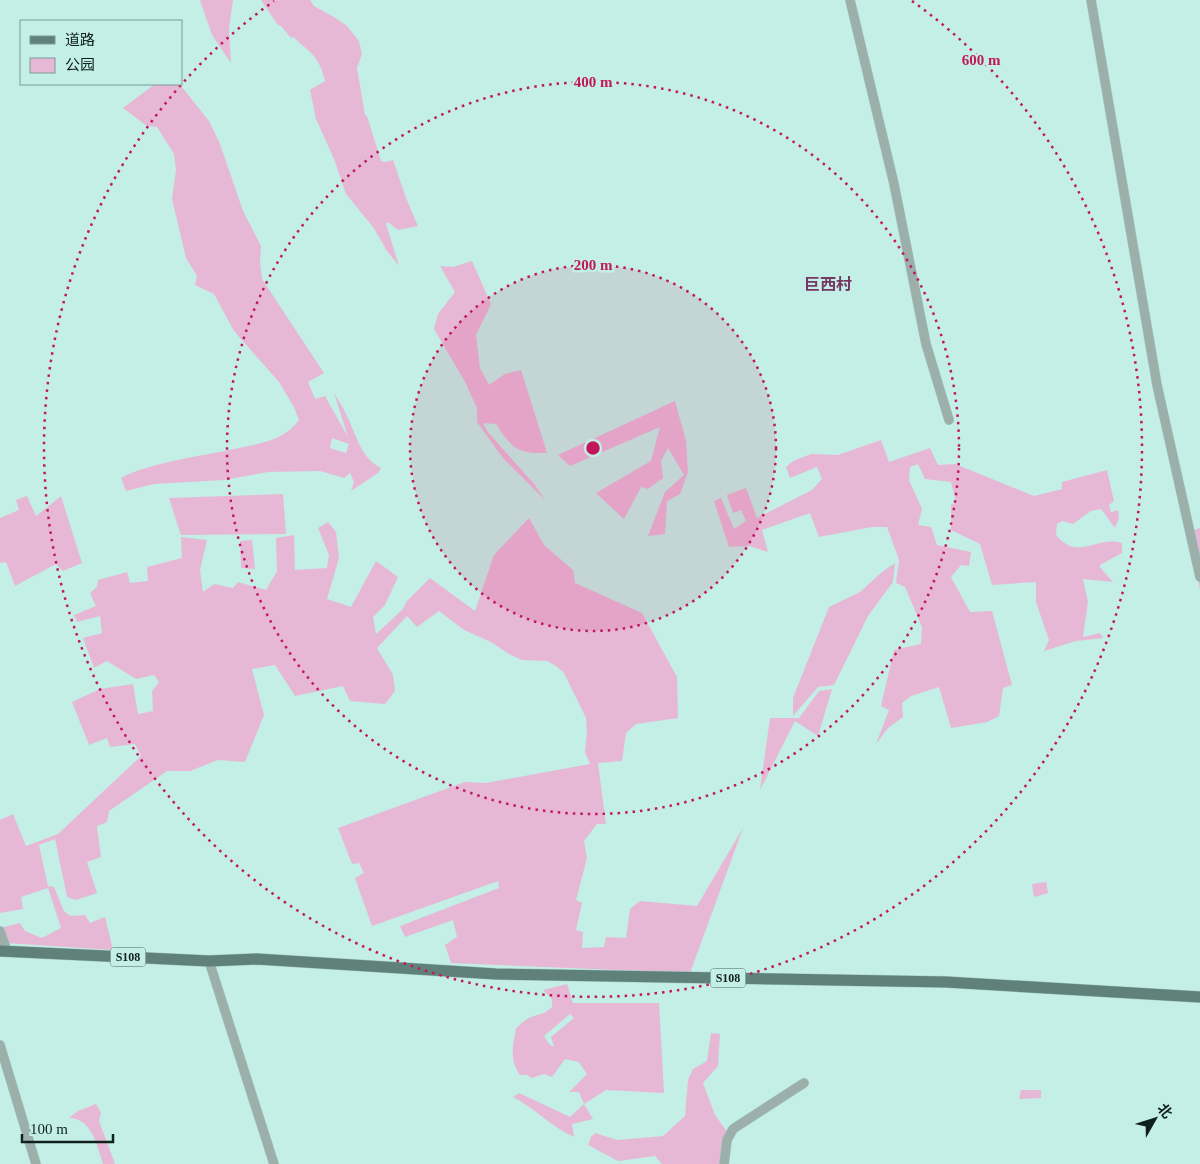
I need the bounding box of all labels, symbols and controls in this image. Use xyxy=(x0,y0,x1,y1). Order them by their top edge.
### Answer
legend xyxy=(20,20,182,85)
text: 道路 xyxy=(65,32,95,48)
text: 600 m xyxy=(962,52,1001,68)
text: 公园 xyxy=(65,57,95,73)
text: 400 m xyxy=(574,74,613,90)
text: 200 m xyxy=(574,257,613,273)
district label: 巨西村 xyxy=(804,275,852,293)
centre of rings xyxy=(584,439,602,457)
road number: S108 xyxy=(110,948,146,966)
road number: S108 xyxy=(710,968,746,988)
north arrow xyxy=(1130,1094,1180,1144)
text: 北 xyxy=(1154,1101,1175,1121)
scale bar xyxy=(22,1112,114,1144)
text: 100 m xyxy=(30,1121,68,1137)

